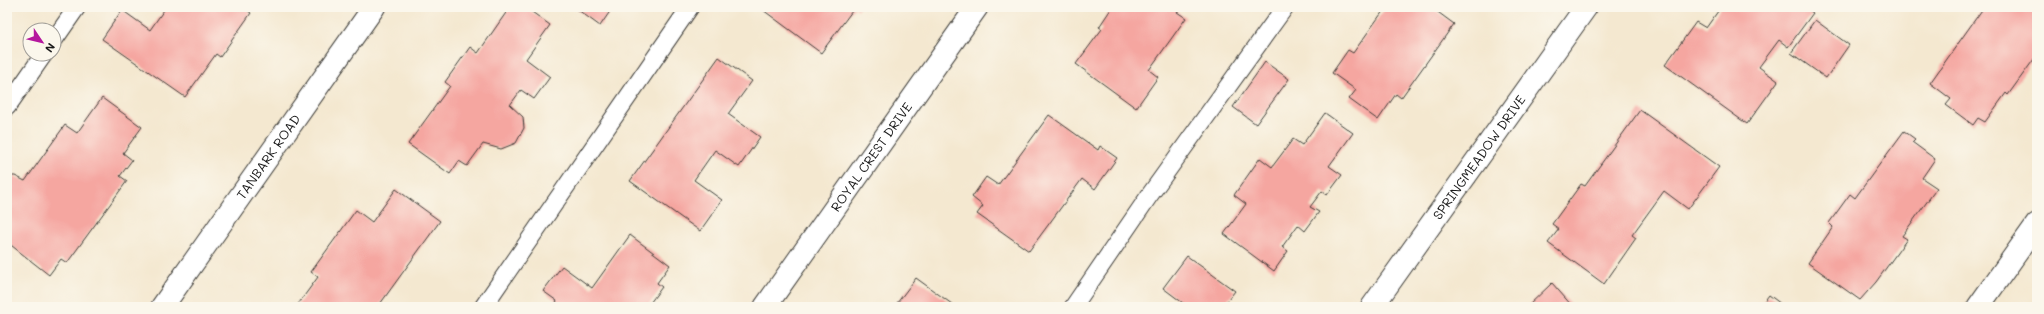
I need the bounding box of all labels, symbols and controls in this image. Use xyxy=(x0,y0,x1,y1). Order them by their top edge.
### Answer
north arrow xyxy=(22,22,62,62)
text: N xyxy=(42,40,59,56)
street label: SPRINGMEADOW DRIVE xyxy=(1428,91,1529,223)
street label: ROYAL CREST DRIVE xyxy=(826,99,915,214)
street label: TANBARK ROAD xyxy=(232,111,304,202)

